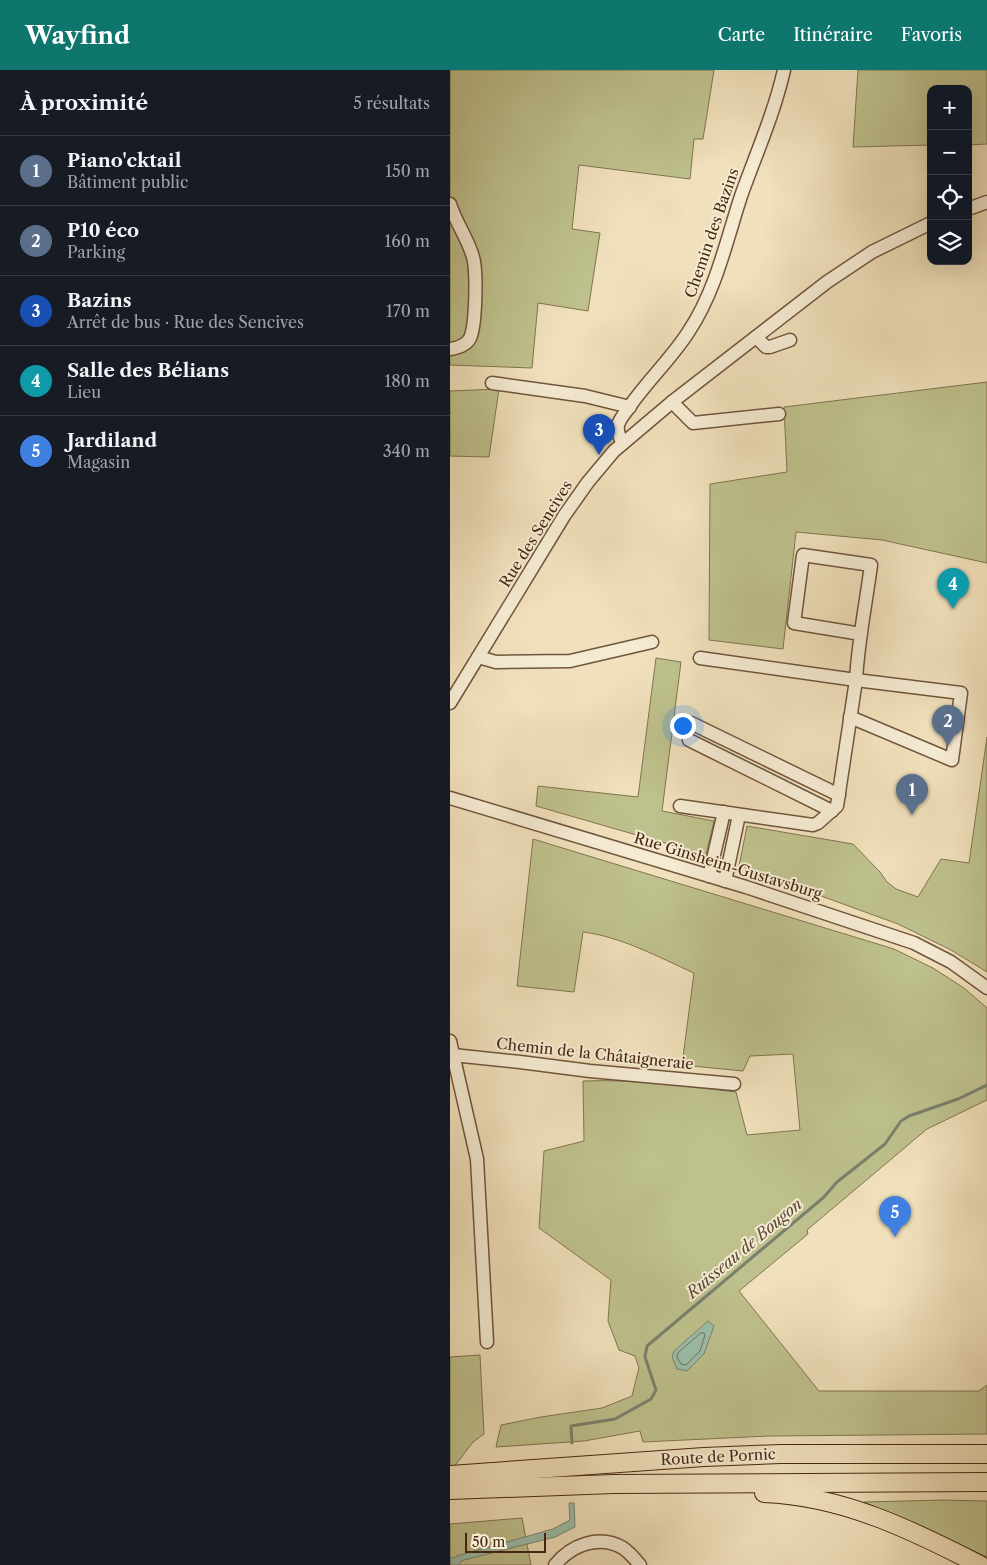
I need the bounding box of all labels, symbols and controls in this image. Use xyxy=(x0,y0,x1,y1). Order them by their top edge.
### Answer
text: Wayfind xyxy=(25,21,130,50)
text: Carte xyxy=(718,24,765,46)
text: Itinéraire xyxy=(793,24,873,46)
text: Favoris xyxy=(901,24,962,46)
map controls xyxy=(927,85,972,265)
button: + xyxy=(927,85,972,130)
text: À proximité xyxy=(20,90,148,115)
text: 5 résultats xyxy=(353,93,430,113)
button: − xyxy=(927,130,972,175)
text: Piano'cktail xyxy=(67,149,181,172)
text: 1 xyxy=(32,161,40,181)
text: 150 m xyxy=(385,161,430,181)
street label: Chemin des Bazins xyxy=(680,165,743,300)
text: Bâtiment public xyxy=(67,172,188,192)
button: locate xyxy=(927,175,972,220)
text: P10 éco xyxy=(67,219,139,242)
button: layers xyxy=(927,220,972,265)
text: 2 xyxy=(31,231,41,251)
text: 160 m xyxy=(385,231,430,251)
text: Parking xyxy=(67,242,125,262)
text: Bazins xyxy=(67,289,131,312)
text: 3 xyxy=(31,301,41,321)
text: 170 m xyxy=(386,301,430,321)
text: Arrêt de bus · Rue des Sencives xyxy=(67,312,304,332)
text: Salle des Bélians xyxy=(67,359,229,382)
text: 4 xyxy=(31,371,41,391)
text: 180 m xyxy=(384,371,430,391)
text: Lieu xyxy=(67,382,101,402)
pin: 3 xyxy=(583,414,615,455)
text: Jardiland xyxy=(67,429,157,452)
text: 5 xyxy=(32,441,40,461)
text: 340 m xyxy=(383,441,430,461)
text: Magasin xyxy=(67,452,130,472)
street label: Rue des Sencives xyxy=(495,477,576,591)
pin: 4 xyxy=(937,568,969,609)
pin: 2 xyxy=(932,705,964,746)
your location xyxy=(670,713,696,739)
pin: 1 xyxy=(896,774,928,815)
street label: Rue Ginsheim-Gustavsburg xyxy=(632,828,825,903)
street label: Chemin de la Châtaigneraie xyxy=(495,1034,695,1073)
water label: Ruisseau de Bougon xyxy=(681,1194,806,1304)
pin: 5 xyxy=(879,1196,911,1237)
street label: Route de Pornic xyxy=(660,1444,776,1469)
scale bar xyxy=(465,1530,546,1553)
text: 50 m xyxy=(472,1533,505,1551)

